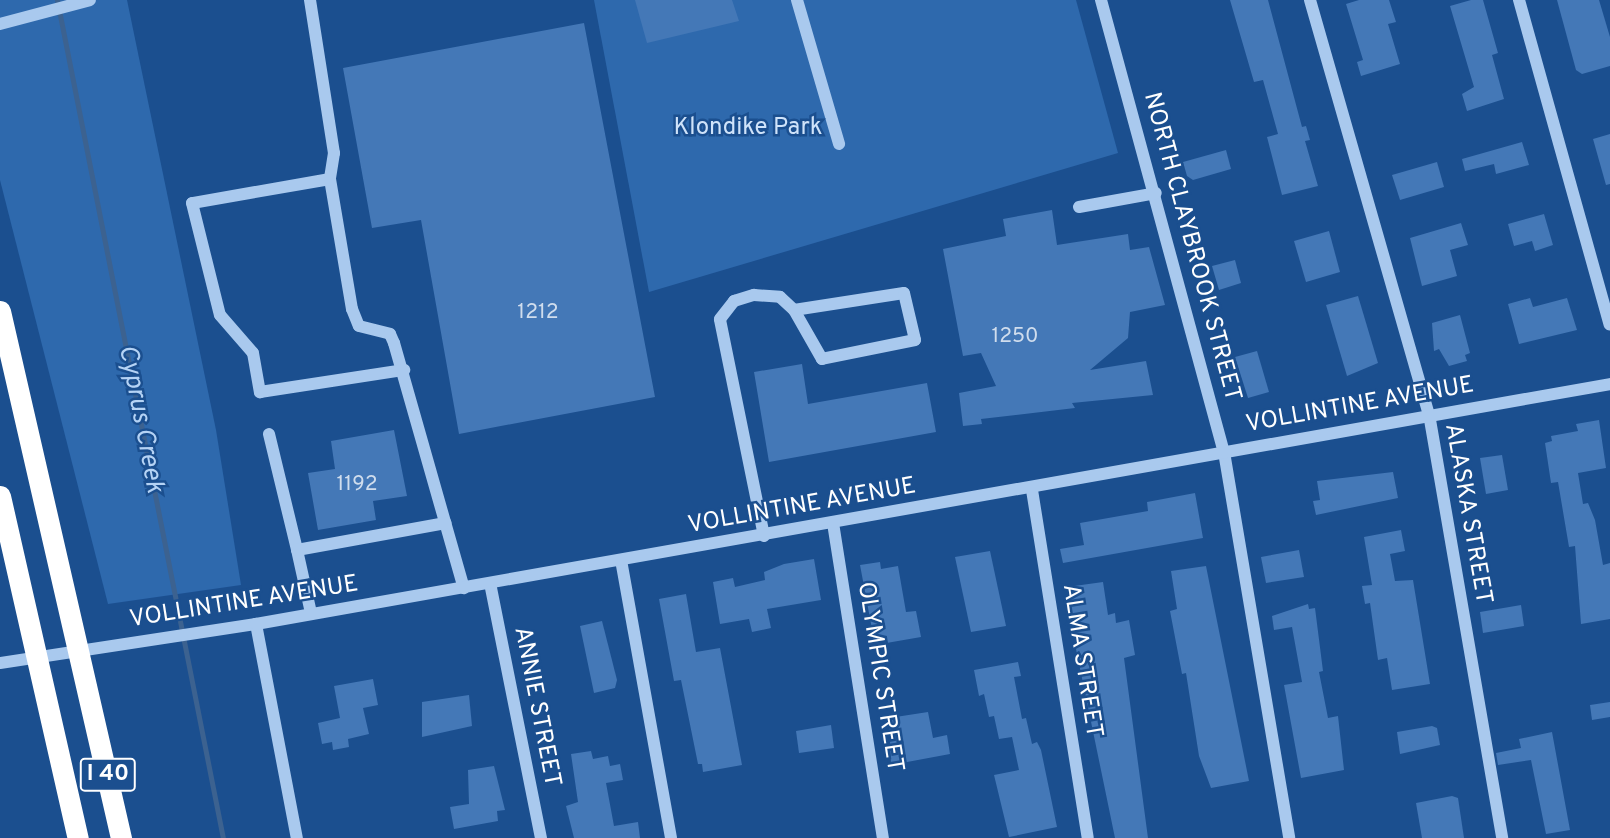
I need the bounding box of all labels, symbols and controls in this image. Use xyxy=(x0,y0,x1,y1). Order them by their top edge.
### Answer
street label: NORTH CLAYBROOK STREET xyxy=(1136,89,1246,405)
park label: Klondike Park xyxy=(674,115,822,143)
house number: 1212 xyxy=(517,300,559,326)
house number: 1250 xyxy=(991,324,1039,350)
water label: Cyprus Creek xyxy=(110,342,170,496)
street label: VOLLINTINE AVENUE xyxy=(1243,372,1477,440)
street label: ALASKA STREET xyxy=(1437,421,1497,607)
house number: 1192 xyxy=(336,472,378,498)
street label: VOLLINTINE AVENUE xyxy=(685,473,919,541)
street label: VOLLINTINE AVENUE xyxy=(127,571,361,635)
street label: OLYMPIC STREET xyxy=(850,580,908,774)
street label: ALMA STREET xyxy=(1055,582,1107,740)
street label: ANNIE STREET xyxy=(506,624,566,790)
road number: I 40 xyxy=(78,755,138,794)

